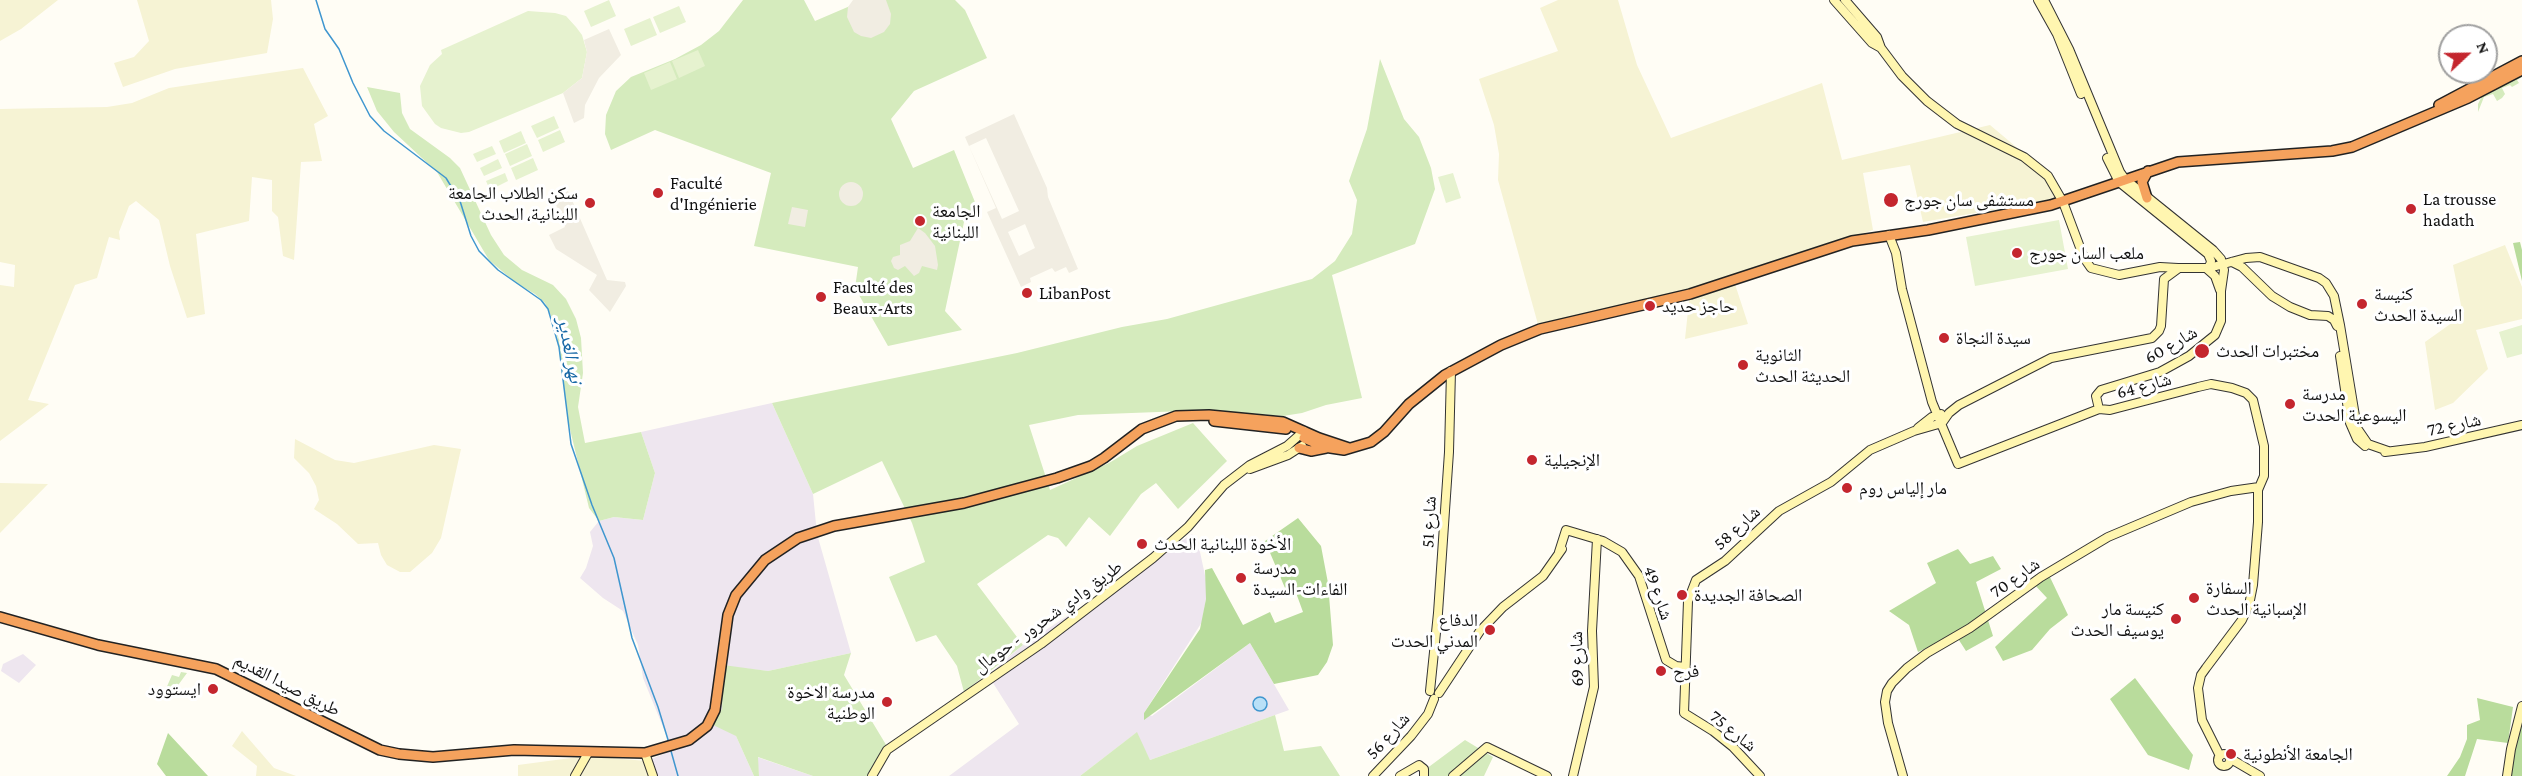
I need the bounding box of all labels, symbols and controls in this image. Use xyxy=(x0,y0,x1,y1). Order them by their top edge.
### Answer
north arrow xyxy=(2438,24,2498,84)
text: N xyxy=(2473,40,2493,56)
place label: Faculté d'Ingénierie xyxy=(670,172,757,214)
place label: سكن الطلاب الجامعة اللبنانية، الحدث xyxy=(448,182,578,224)
marker: Faculté d'Ingénierie xyxy=(651,186,665,200)
place label: La trousse hadath xyxy=(2423,188,2496,230)
place label: مستشفى سان جورج xyxy=(1904,189,2034,211)
marker: مستشفى سان جورج xyxy=(1882,191,1900,209)
marker: سكن الطلاب الجامعة اللبنانية، الحدث xyxy=(583,196,597,210)
place label: الجامعة اللبنانية xyxy=(932,200,980,242)
marker: La trousse hadath xyxy=(2404,202,2418,216)
marker: الجامعة اللبنانية xyxy=(913,214,927,228)
place label: ملعب السان جورج xyxy=(2029,242,2144,264)
marker: ملعب السان جورج xyxy=(2010,246,2024,260)
place label: Faculté des Beaux-Arts xyxy=(833,276,913,318)
place label: LibanPost xyxy=(1039,282,1111,304)
place label: كنيسة السيدة الحدث xyxy=(2374,283,2462,326)
marker: LibanPost xyxy=(1020,286,1034,300)
marker: Faculté des Beaux-Arts xyxy=(814,290,828,304)
place label: حاجز حديد xyxy=(1662,295,1735,317)
marker: كنيسة السيدة الحدث xyxy=(2355,297,2369,311)
marker: حاجز حديد xyxy=(1643,299,1657,313)
water label: نهر الغدير xyxy=(552,315,588,385)
street label: شارع 60 xyxy=(2141,321,2201,369)
place label: سيدة النجاة xyxy=(1956,327,2031,349)
marker: سيدة النجاة xyxy=(1937,331,1951,345)
place label: مختبرات الحدث xyxy=(2216,340,2319,362)
marker: مختبرات الحدث xyxy=(2193,342,2211,360)
place label: الثانوية الحديثة الحدث xyxy=(1755,344,1850,386)
marker: الثانوية الحديثة الحدث xyxy=(1736,358,1750,372)
street label: شارع 64 xyxy=(2114,368,2174,404)
place label: مدرسة اليسوعية الحدت xyxy=(2302,383,2407,426)
marker: مدرسة اليسوعية الحدت xyxy=(2283,397,2297,411)
street label: شارع 72 xyxy=(2425,409,2483,441)
place label: الإنجيلية xyxy=(1544,449,1600,471)
marker: الإنجيلية xyxy=(1525,453,1539,467)
place label: مار إلياس روم xyxy=(1859,477,1947,499)
marker: مار إلياس روم xyxy=(1840,481,1854,495)
street label: شارع 51 xyxy=(1417,495,1441,549)
street label: شارع 58 xyxy=(1709,501,1765,555)
place label: الأخوة اللبنانية الحدث xyxy=(1154,533,1291,555)
marker: الأخوة اللبنانية الحدث xyxy=(1135,537,1149,551)
street label: شارع 70 xyxy=(1986,553,2044,603)
street label: طريق وادي شحرور - حومال xyxy=(970,556,1126,678)
place label: مدرسة الفاءات-السيدة xyxy=(1253,557,1348,600)
street label: شارع 49 xyxy=(1639,563,1677,623)
marker: مدرسة الفاءات-السيدة xyxy=(1234,571,1248,585)
place label: السفارة الإسبانية الحدث xyxy=(2206,577,2307,620)
place label: الصحافة الجديدة xyxy=(1694,584,1802,606)
marker: الصحافة الجديدة xyxy=(1675,588,1689,602)
marker: السفارة الإسبانية الحدث xyxy=(2187,591,2201,605)
place label: كنيسة مار يوسيف الحدث xyxy=(2070,598,2164,640)
place label: الدفاع المدني الحدت xyxy=(1391,609,1478,652)
marker: كنيسة مار يوسيف الحدث xyxy=(2169,612,2183,626)
marker: الدفاع المدني الحدت xyxy=(1483,623,1497,637)
street label: شارع 69 xyxy=(1566,631,1588,687)
street label: طريق صيدا القديم xyxy=(230,649,344,721)
place label: فرح xyxy=(1673,660,1699,682)
marker: فرح xyxy=(1654,664,1668,678)
place label: ايستوود xyxy=(148,678,201,700)
place label: مدرسة الاخوة الوطنية xyxy=(787,681,875,724)
marker: ايستوود xyxy=(206,682,220,696)
marker: مدرسة الاخوة الوطنية xyxy=(880,695,894,709)
street label: شارع 75 xyxy=(1705,706,1761,756)
street label: شارع 56 xyxy=(1361,708,1415,764)
place label: الجامعة الأنطونية xyxy=(2243,743,2353,765)
marker: الجامعة الأنطونية xyxy=(2224,747,2238,761)

